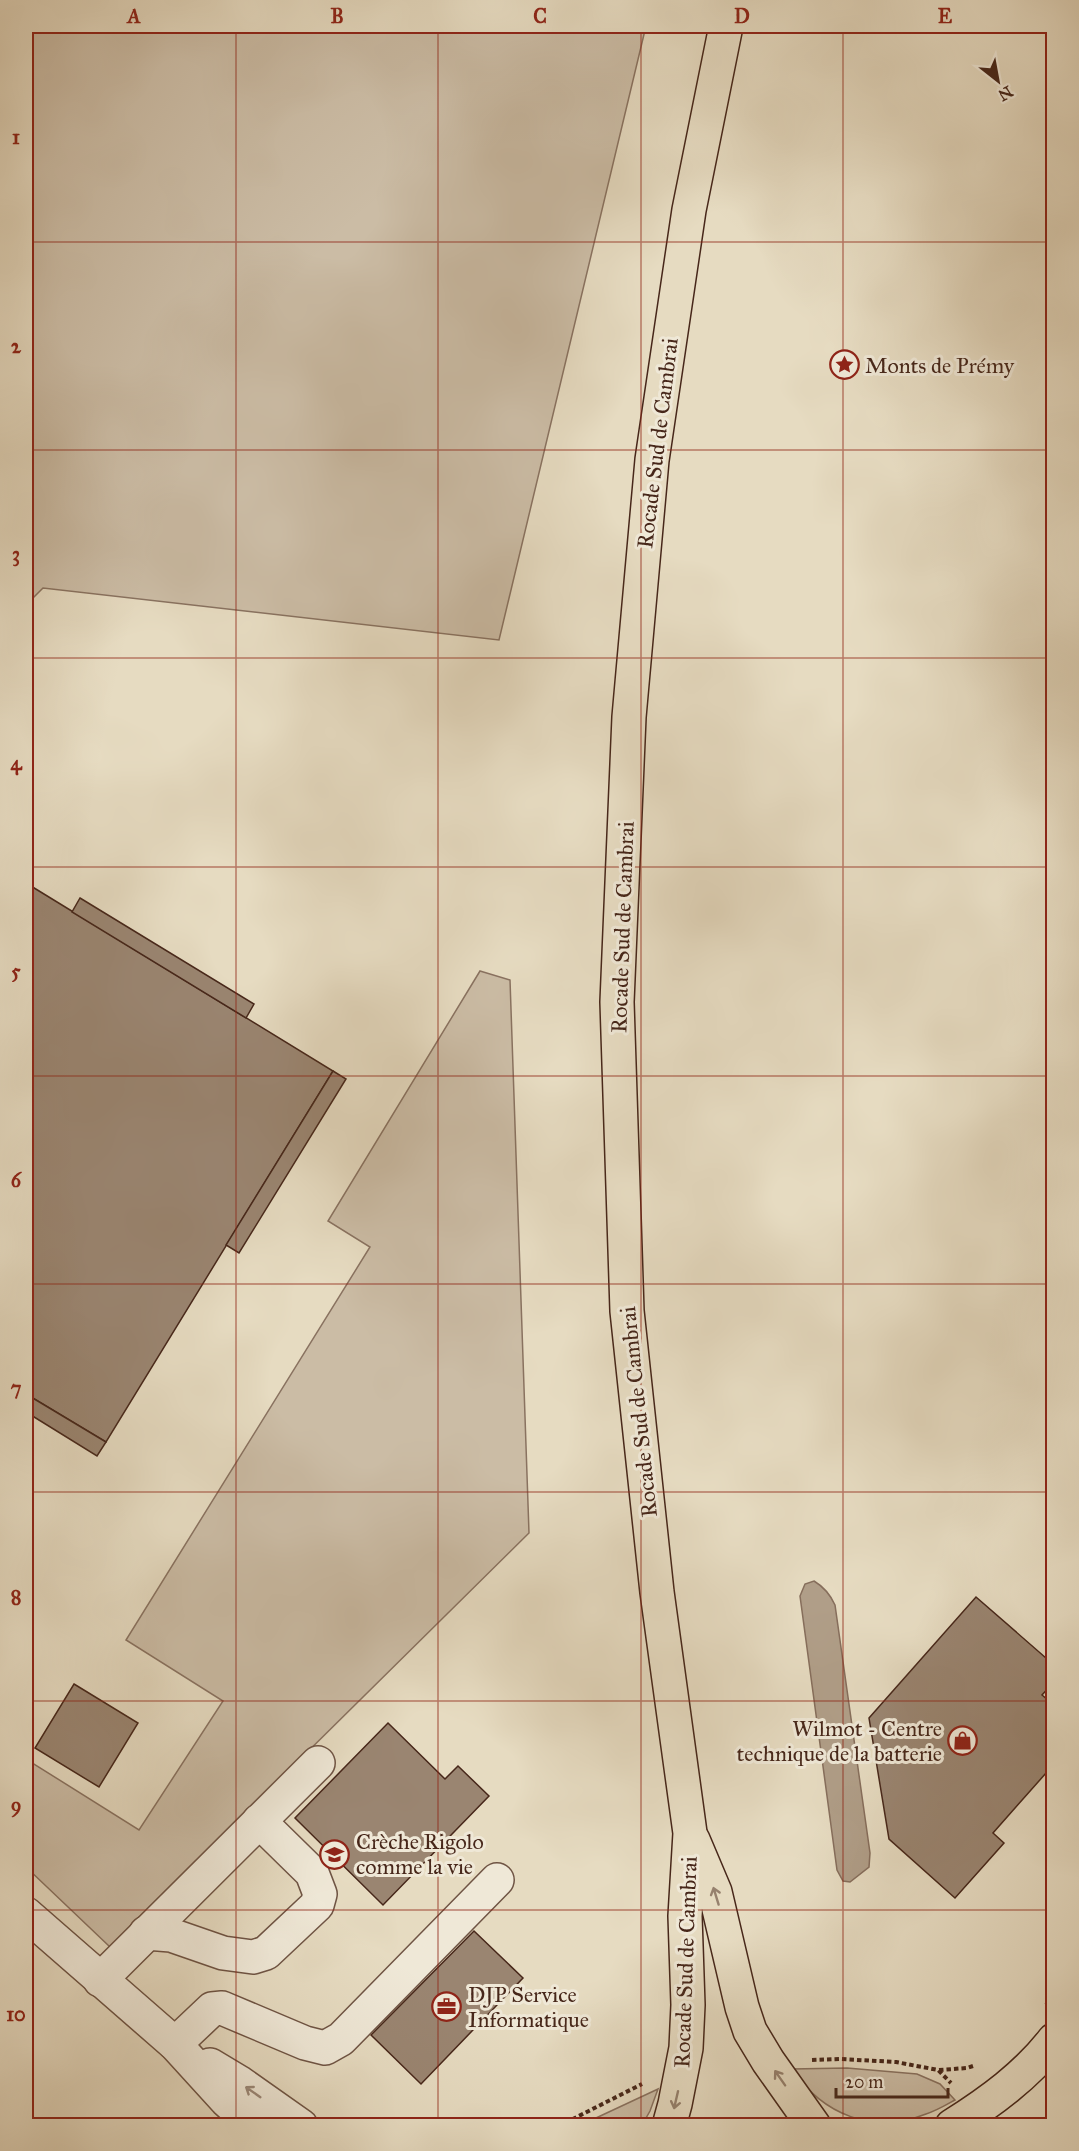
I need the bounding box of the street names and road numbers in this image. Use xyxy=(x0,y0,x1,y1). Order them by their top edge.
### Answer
street label: Rocade Sud de Cambrai xyxy=(631,336,684,550)
street label: Rocade Sud de Cambrai xyxy=(605,821,640,1033)
street label: Rocade Sud de Cambrai xyxy=(614,1305,663,1519)
street label: Rocade Sud de Cambrai xyxy=(668,1856,703,2068)

